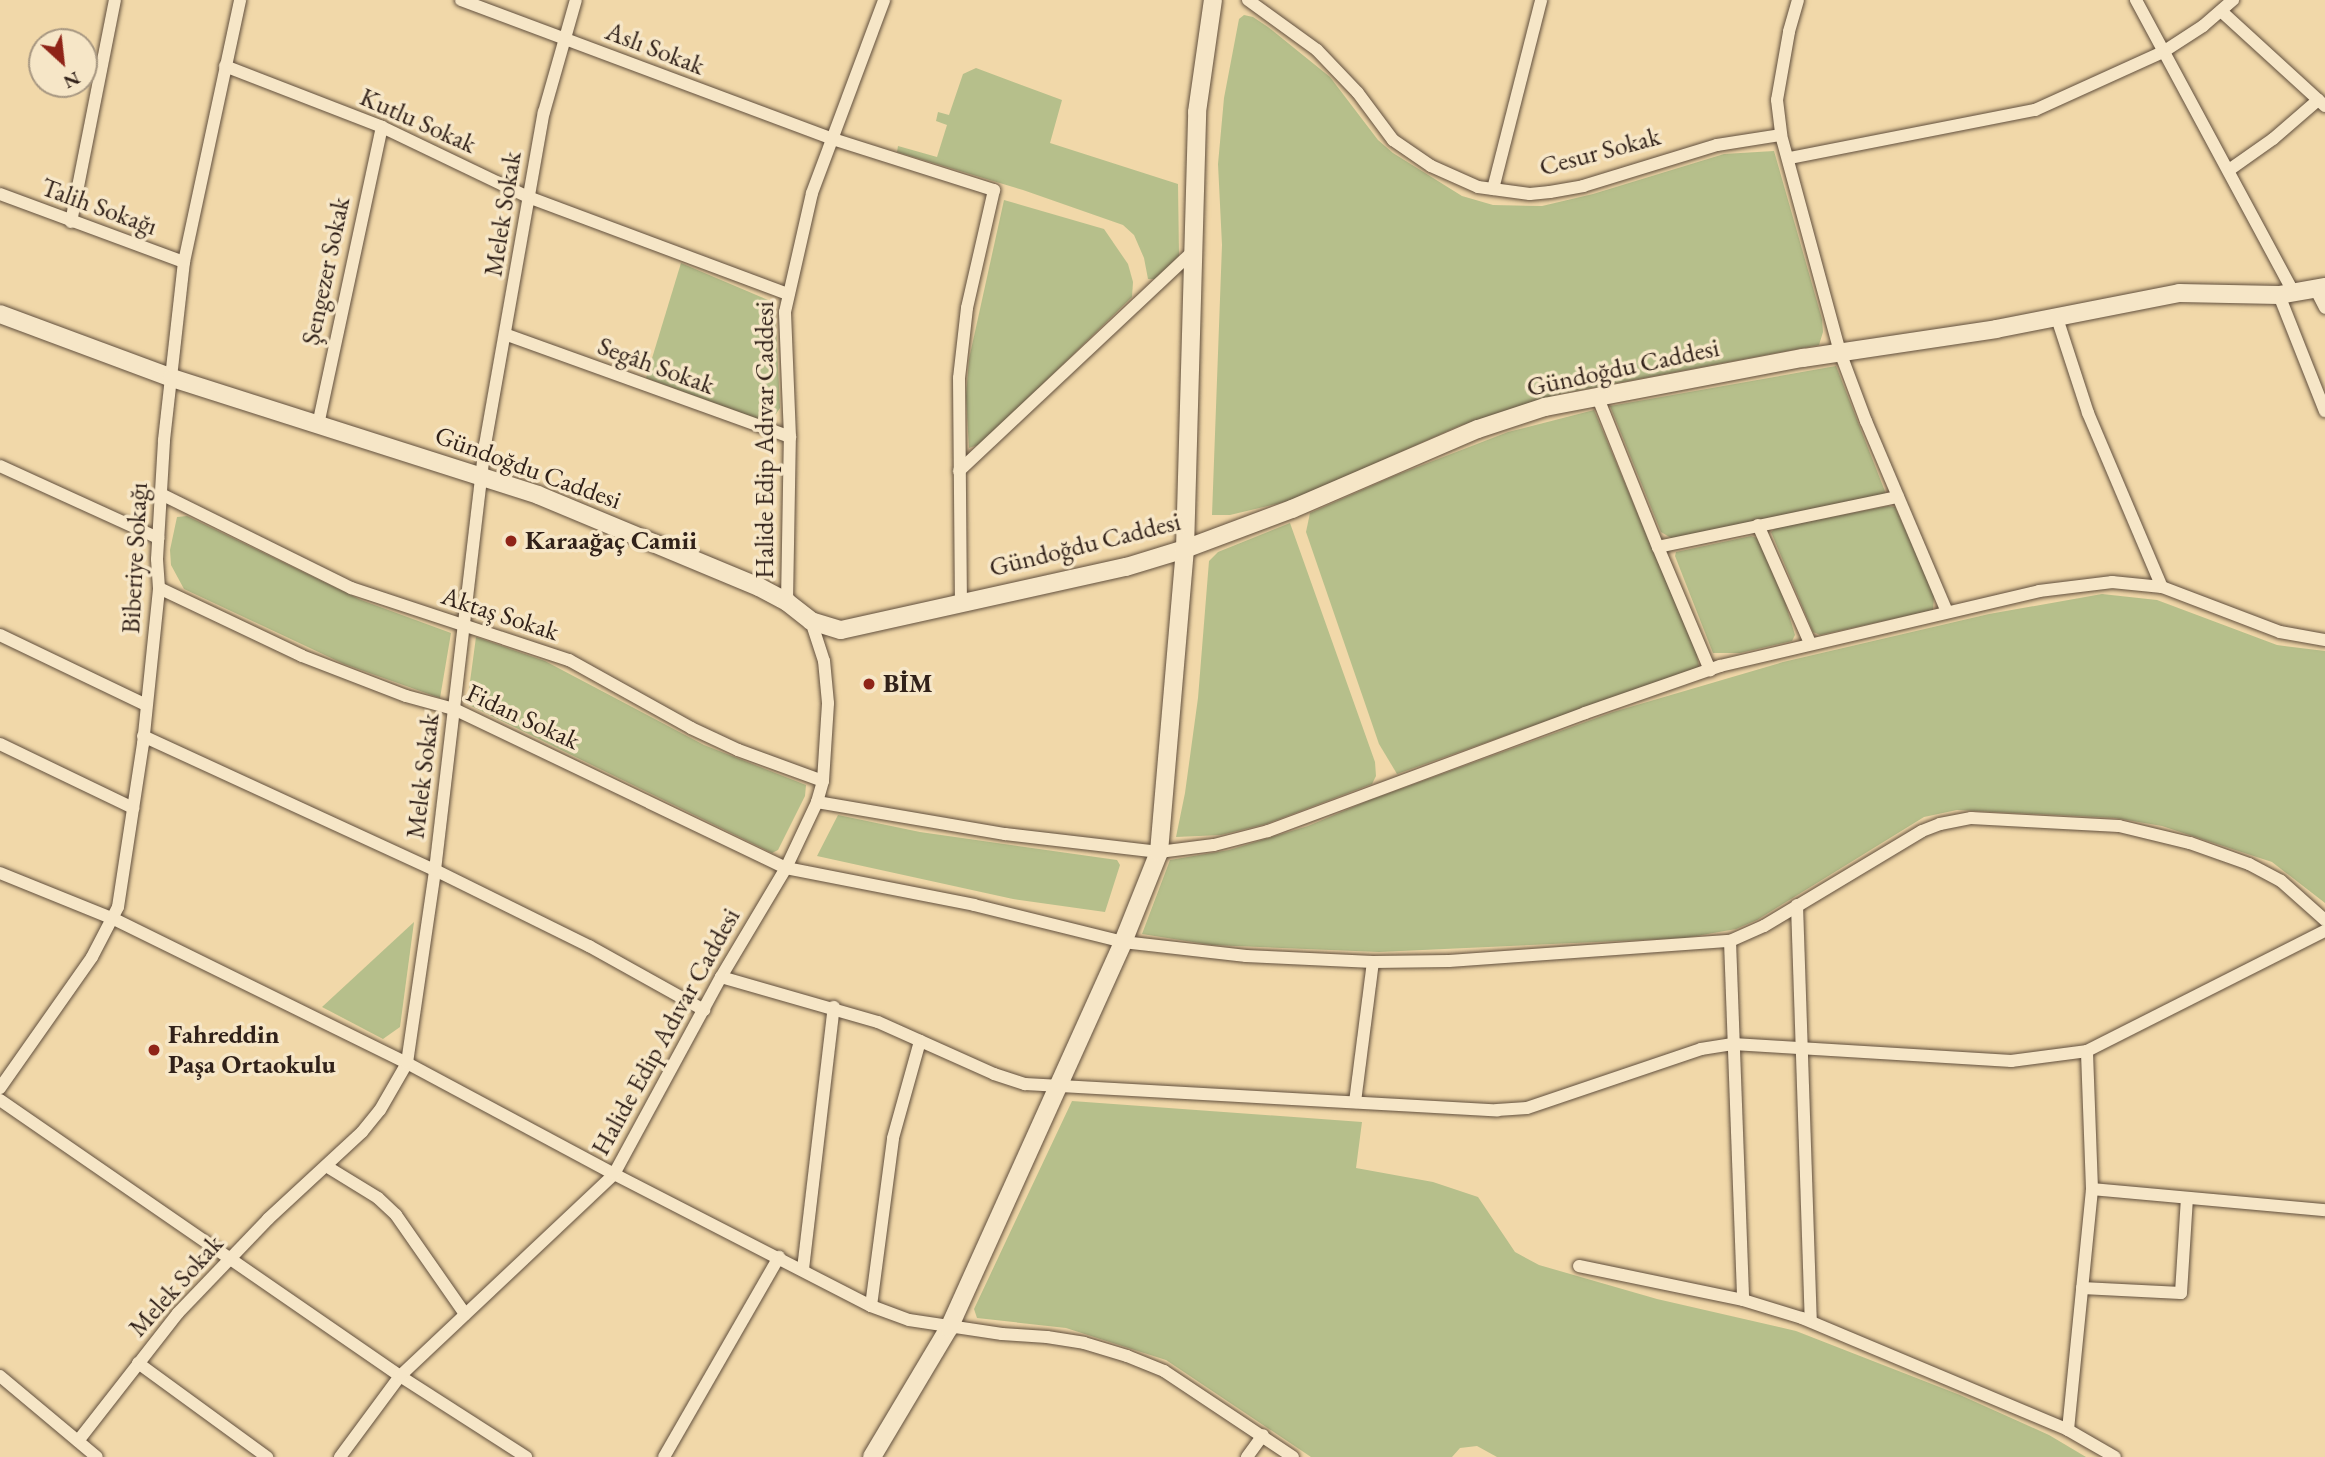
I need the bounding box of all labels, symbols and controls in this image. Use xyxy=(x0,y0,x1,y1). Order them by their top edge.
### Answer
street label: Aslı Sokak xyxy=(601,16,709,82)
north arrow xyxy=(28,28,98,98)
text: N xyxy=(59,66,84,95)
street label: Kutlu Sokak xyxy=(355,82,481,160)
street label: Cesur Sokak xyxy=(1536,121,1664,183)
street label: Melek Sokak xyxy=(478,149,528,279)
street label: Talih Sokağı xyxy=(37,172,161,242)
street label: Şengezer Sokak xyxy=(295,194,357,348)
street label: Halide Edip Adıvar Caddesi xyxy=(749,301,781,579)
street label: Segâh Sokak xyxy=(593,331,719,401)
street label: Gündoğdu Caddesi xyxy=(1524,332,1722,404)
street label: Gündoğdu Caddesi xyxy=(431,420,625,516)
street label: Biberiye Sokağı xyxy=(115,482,155,634)
street label: Gündoğdu Caddesi xyxy=(986,506,1184,584)
place label: Karaağaç Camii xyxy=(525,525,697,557)
marker: Karaağaç Camii xyxy=(503,533,519,549)
street label: Aktaş Sokak xyxy=(437,580,563,648)
place label: BİM xyxy=(883,668,933,700)
marker: BİM xyxy=(861,676,877,692)
street label: Fidan Sokak xyxy=(461,677,585,757)
street label: Melek Sokak xyxy=(400,711,446,841)
street label: Halide Edip Adıvar Caddesi xyxy=(585,903,747,1161)
place label: Fahreddin Paşa Ortaokulu xyxy=(168,1019,336,1080)
marker: Fahreddin Paşa Ortaokulu xyxy=(146,1042,162,1058)
street label: Melek Sokak xyxy=(122,1229,230,1343)

